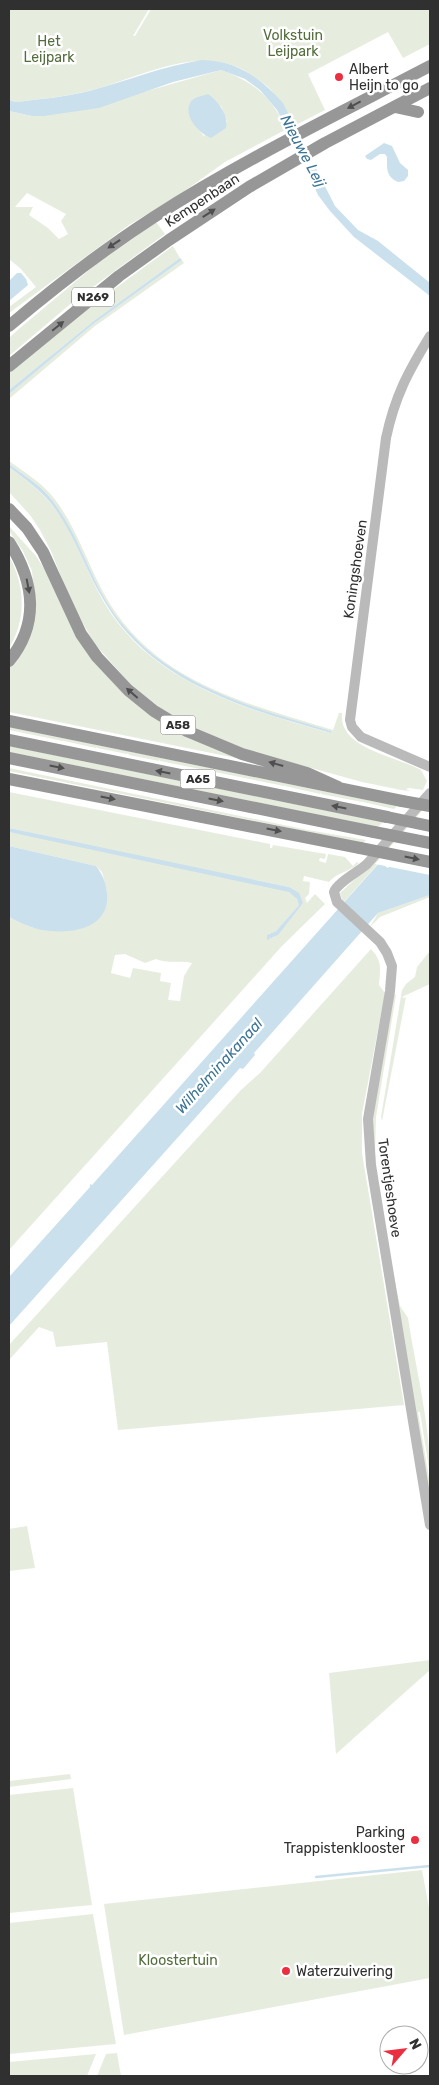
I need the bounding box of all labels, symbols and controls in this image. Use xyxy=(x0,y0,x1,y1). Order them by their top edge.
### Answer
park label: Volkstuin Leijpark xyxy=(263,27,323,60)
park label: Het Leijpark xyxy=(23,33,75,66)
place label: Albert Heijn to go xyxy=(349,61,419,94)
marker: Albert Heijn to go xyxy=(333,71,345,83)
one-way arrow xyxy=(347,101,362,109)
water label: Nieuwe Leij xyxy=(276,112,330,191)
street label: Kempenbaan xyxy=(162,170,243,231)
one-way arrow xyxy=(203,208,216,218)
one-way arrow xyxy=(107,239,120,249)
road number: N269 xyxy=(72,288,114,306)
one-way arrow xyxy=(51,320,64,331)
street label: Koningshoeven xyxy=(340,518,371,620)
one-way arrow xyxy=(24,579,32,594)
one-way arrow xyxy=(125,687,138,698)
road number: A58 xyxy=(160,716,196,734)
one-way arrow xyxy=(268,760,284,768)
one-way arrow xyxy=(49,764,65,772)
one-way arrow xyxy=(154,767,170,775)
road number: A65 xyxy=(180,770,216,789)
one-way arrow xyxy=(101,794,117,802)
one-way arrow xyxy=(208,796,223,804)
one-way arrow xyxy=(331,803,347,811)
one-way arrow xyxy=(266,827,282,835)
one-way arrow xyxy=(405,855,421,863)
water label: Wilhelminakanaal xyxy=(171,1014,267,1117)
street label: Torentjeshoeve xyxy=(374,1138,405,1239)
place label: Parking Trappistenklooster xyxy=(284,1824,406,1857)
marker: Parking Trappistenklooster xyxy=(409,1834,421,1846)
park label: Kloostertuin xyxy=(138,1952,218,1969)
place label: Waterzuivering xyxy=(296,1963,393,1980)
marker: Waterzuivering xyxy=(280,1965,292,1977)
north arrow xyxy=(379,2025,429,2075)
text: N xyxy=(405,2036,425,2053)

